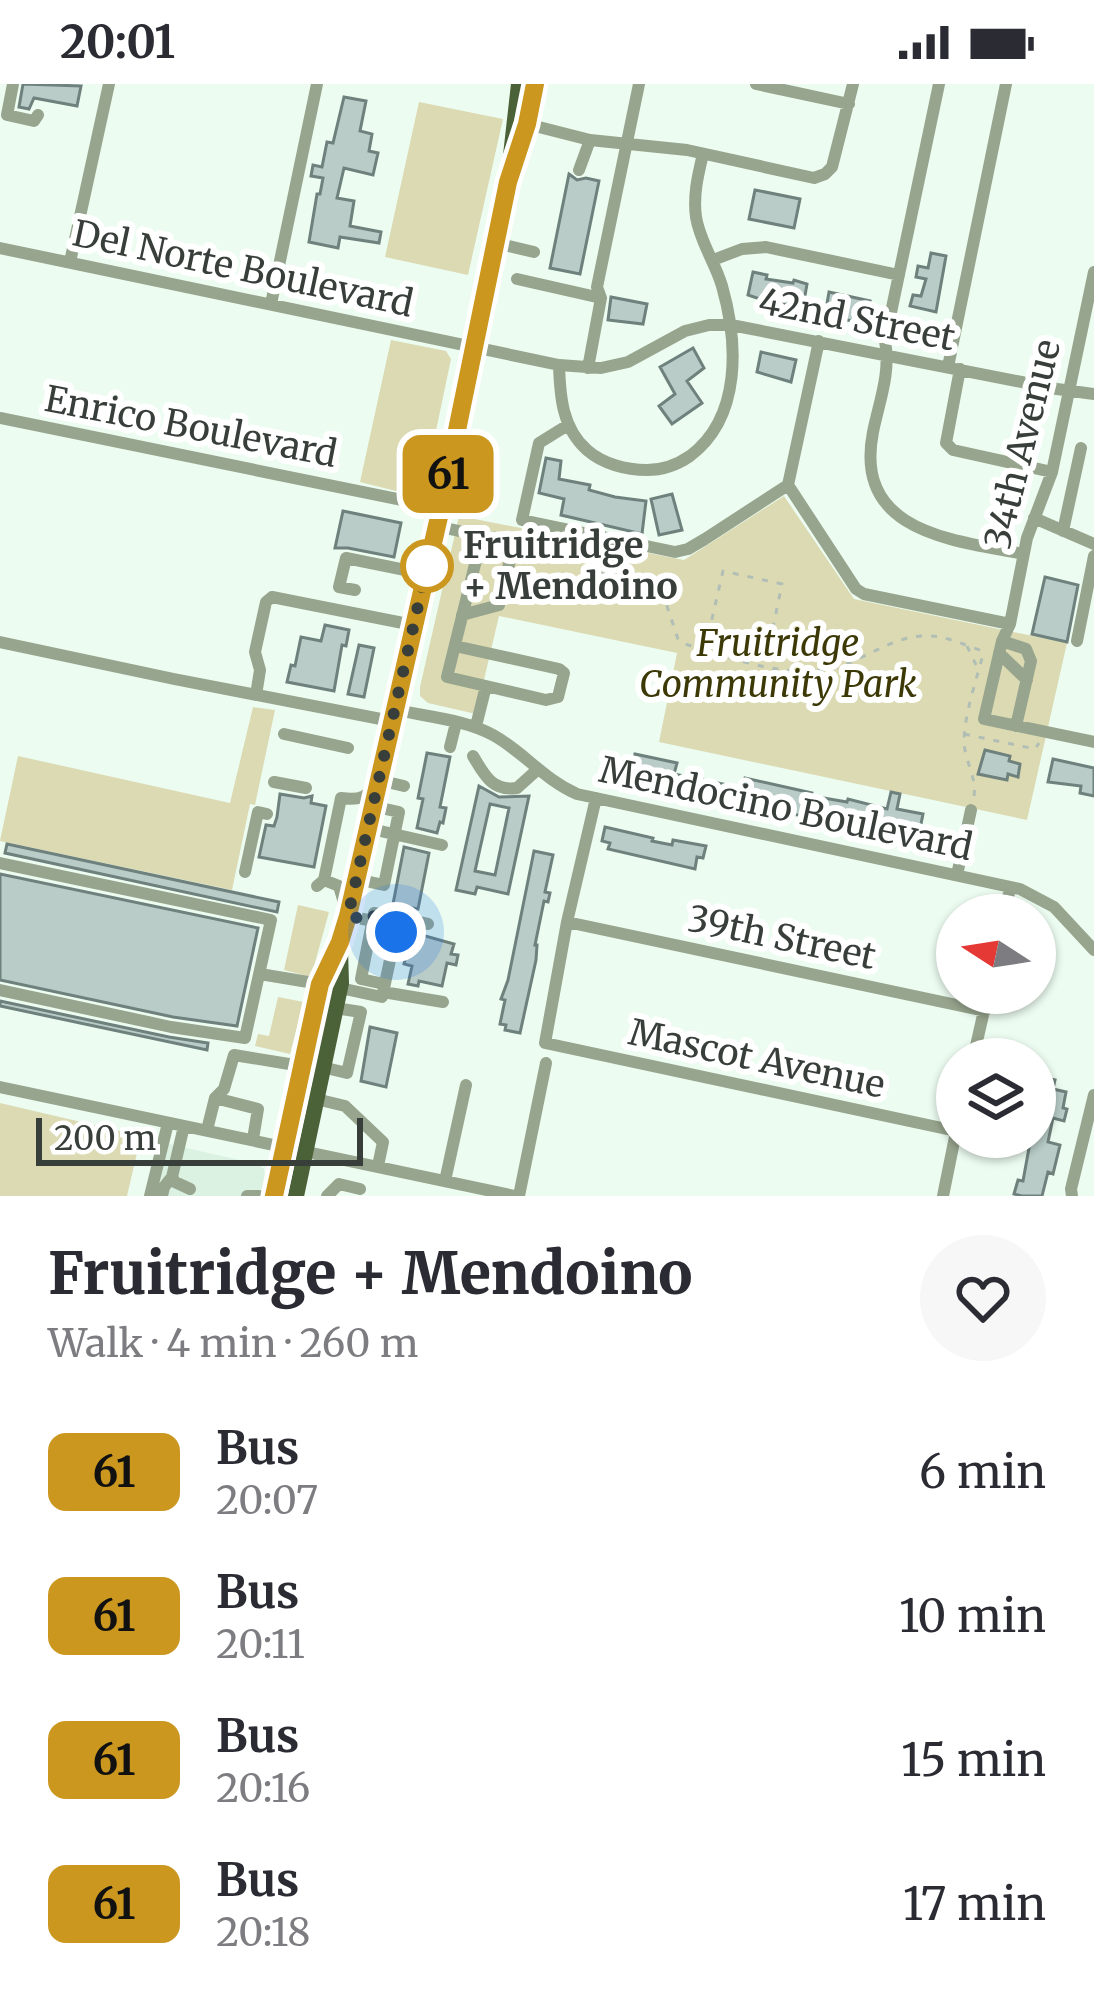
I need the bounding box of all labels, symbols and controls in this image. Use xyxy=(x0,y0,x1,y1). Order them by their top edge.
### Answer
text: 20:01 xyxy=(60,14,175,70)
street label: Del Norte Boulevard xyxy=(69,210,417,327)
street label: 42nd Street xyxy=(755,278,959,361)
street label: 34th Avenue xyxy=(975,335,1070,553)
street label: Enrico Boulevard xyxy=(41,376,341,477)
line badge: 61 xyxy=(394,435,502,513)
text: 61 xyxy=(427,448,469,500)
place label: Fruitridge + Mendoino xyxy=(463,523,678,609)
marker: Fruitridge + Mendoino xyxy=(402,541,452,591)
park label: Fruitridge Community Park xyxy=(639,621,917,707)
street label: Mendocino Boulevard xyxy=(595,747,976,870)
north arrow xyxy=(936,894,1056,1014)
map controls xyxy=(936,894,1056,1158)
street label: 39th Street xyxy=(684,896,880,979)
your location xyxy=(366,902,426,962)
street label: Mascot Avenue xyxy=(625,1009,889,1108)
button: layers xyxy=(936,1038,1056,1158)
scale bar xyxy=(36,1112,363,1165)
text: 200 m xyxy=(54,1118,156,1159)
button: heart xyxy=(920,1235,1046,1361)
text: Fruitridge + Mendoino xyxy=(48,1238,693,1310)
text: Walk · 4 min · 260 m xyxy=(48,1319,418,1368)
text: Bus xyxy=(216,1420,299,1476)
text: 6 min xyxy=(919,1444,1046,1500)
text: 61 xyxy=(93,1446,135,1498)
text: 20:07 xyxy=(216,1476,318,1525)
text: Bus xyxy=(216,1564,299,1620)
text: 10 min xyxy=(899,1588,1046,1644)
text: 61 xyxy=(93,1590,135,1642)
text: 20:11 xyxy=(216,1620,305,1669)
text: Bus xyxy=(216,1708,299,1764)
text: 15 min xyxy=(901,1732,1046,1788)
text: 61 xyxy=(93,1734,135,1786)
text: 20:16 xyxy=(216,1764,310,1813)
text: Bus xyxy=(216,1852,299,1908)
text: 17 min xyxy=(903,1876,1046,1932)
text: 61 xyxy=(93,1878,135,1930)
text: 20:18 xyxy=(216,1908,310,1957)

